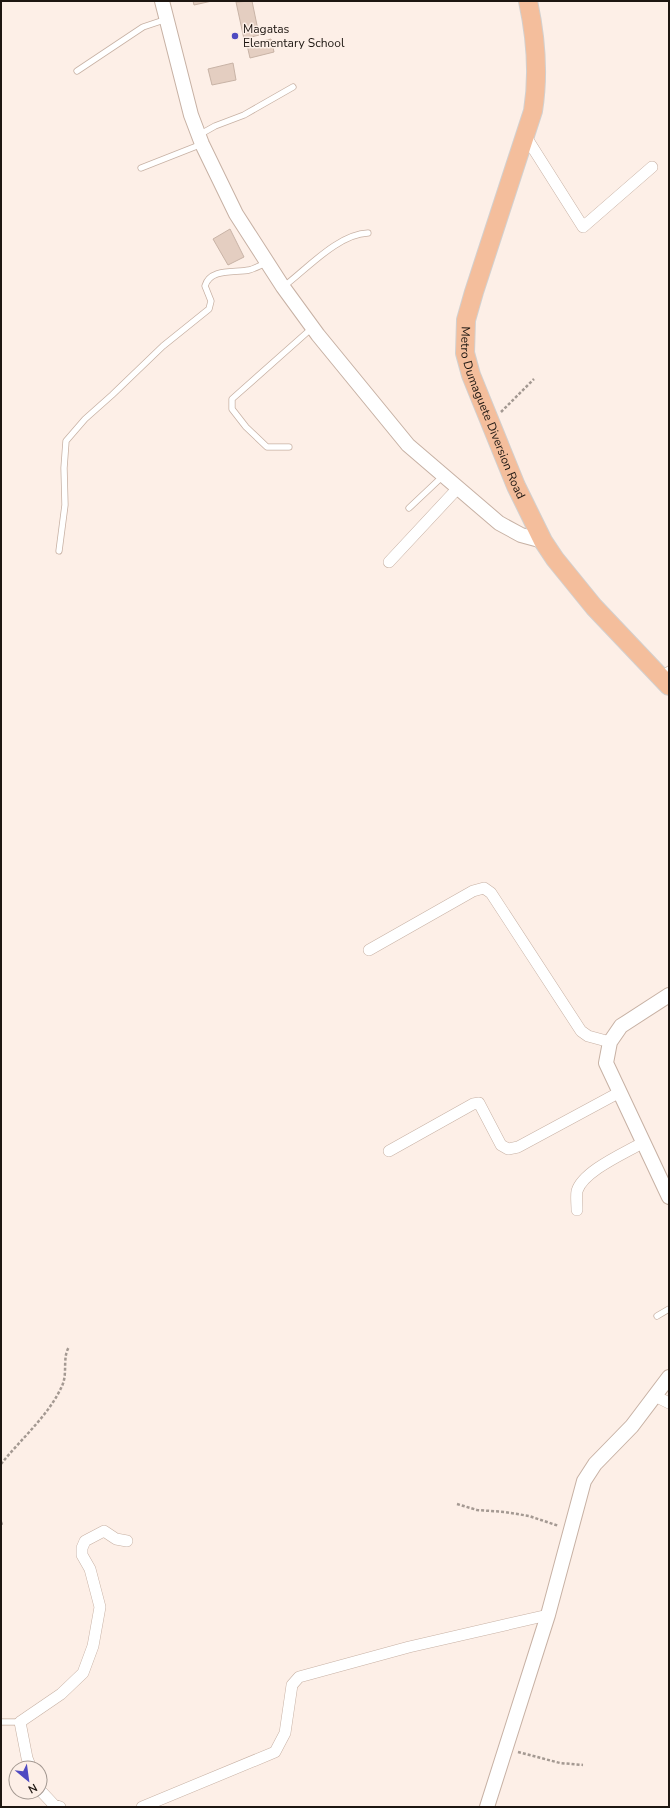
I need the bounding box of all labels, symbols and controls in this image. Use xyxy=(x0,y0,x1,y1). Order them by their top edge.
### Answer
place label: Magatas Elementary School xyxy=(243,21,345,51)
marker: Magatas Elementary School xyxy=(230,31,240,41)
street label: Metro Dumaguete Diversion Road xyxy=(457,326,529,502)
north arrow xyxy=(8,1760,48,1800)
text: N xyxy=(25,1780,40,1797)

